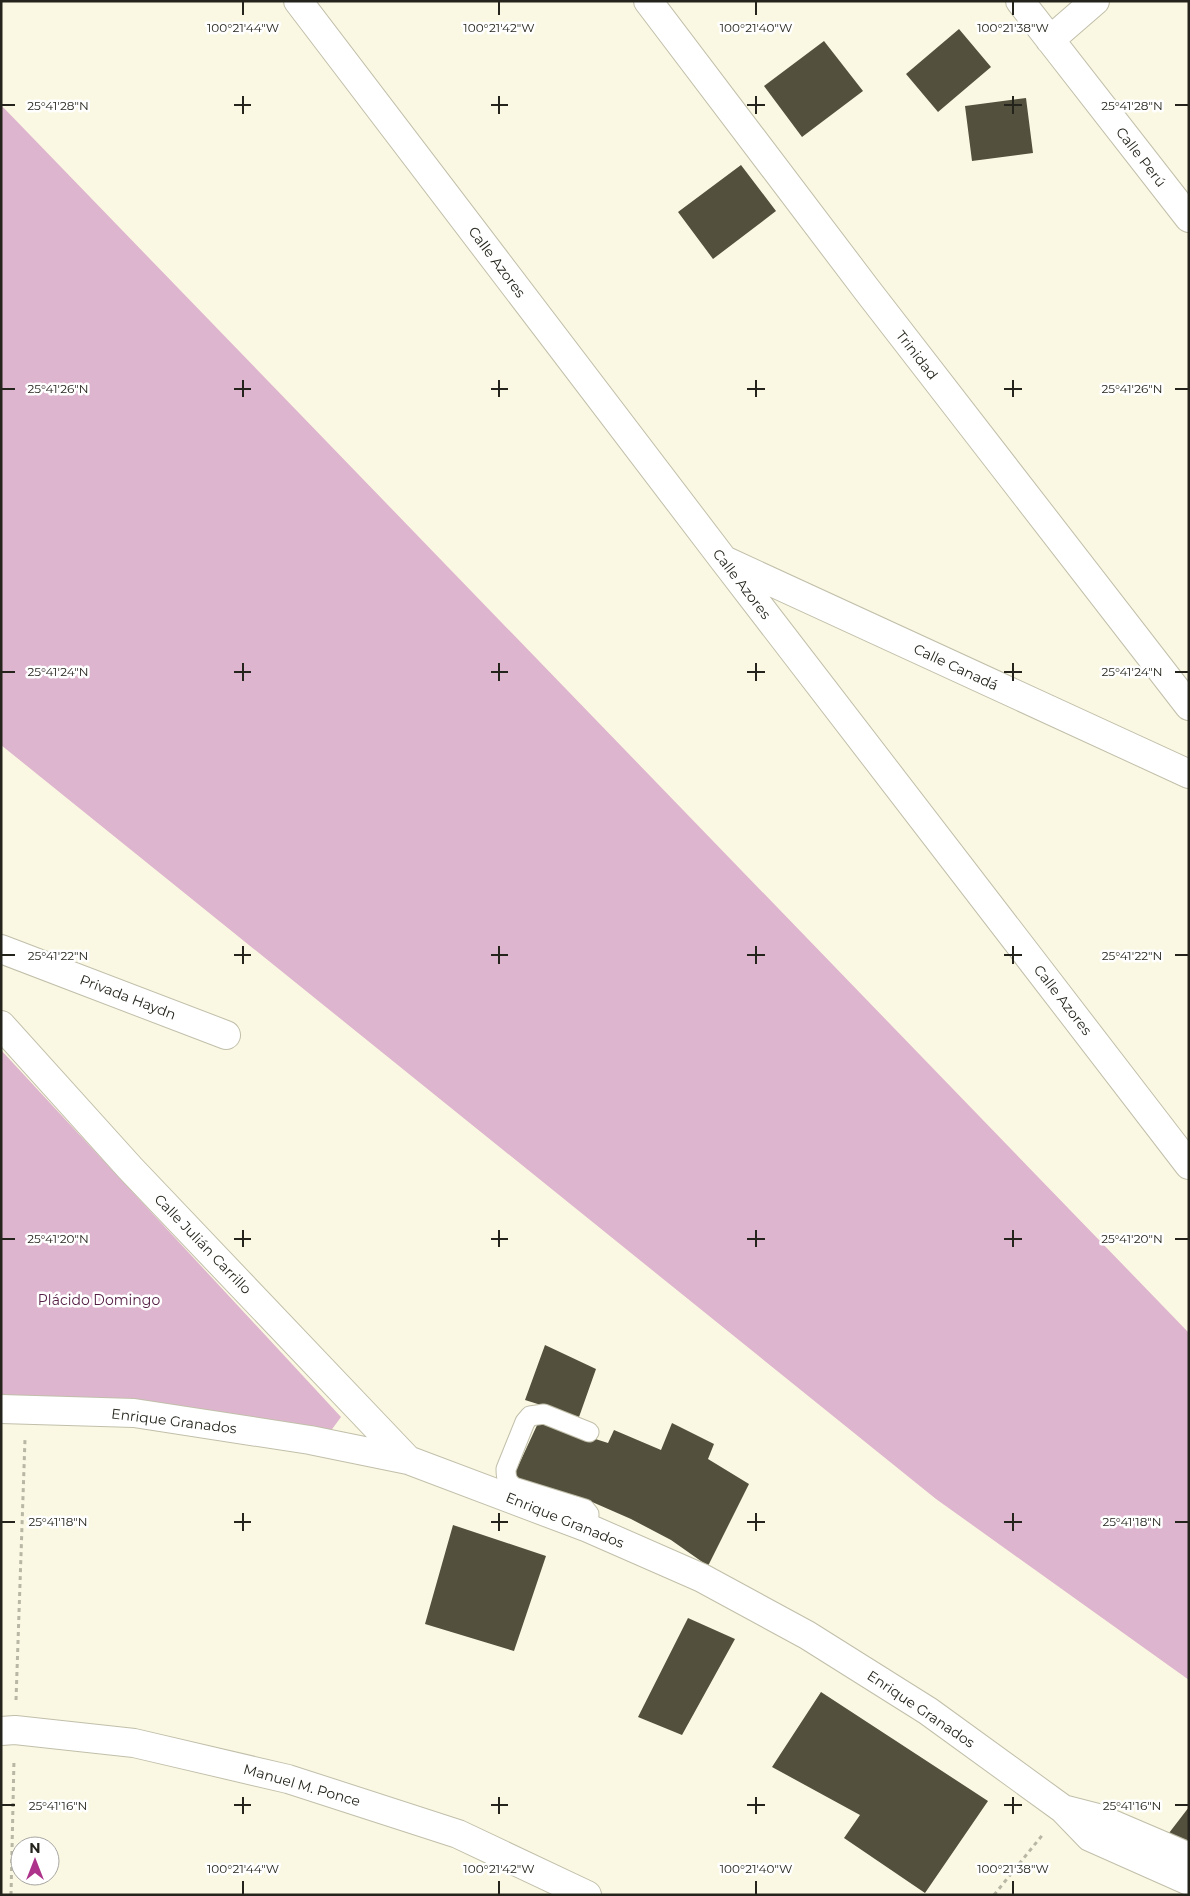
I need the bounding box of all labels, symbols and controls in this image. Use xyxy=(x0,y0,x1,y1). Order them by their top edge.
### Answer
text: 100°21'44"W xyxy=(207,20,279,35)
text: 100°21'42"W xyxy=(463,20,535,35)
text: 100°21'40"W xyxy=(720,20,792,35)
text: 100°21'38"W xyxy=(977,20,1049,35)
text: 25°41'28"N xyxy=(27,98,89,113)
text: 25°41'28"N xyxy=(1101,98,1163,113)
street label: Calle Perú xyxy=(1112,123,1170,191)
street label: Calle Azores xyxy=(464,223,530,301)
street label: Trinidad xyxy=(892,327,942,383)
text: 25°41'26"N xyxy=(28,381,88,396)
text: 25°41'26"N xyxy=(1102,381,1162,396)
street label: Calle Azores xyxy=(709,545,775,623)
street label: Calle Canadá xyxy=(911,640,1001,694)
text: 25°41'24"N xyxy=(27,664,89,679)
text: 25°41'24"N xyxy=(1101,664,1163,679)
text: 25°41'22"N xyxy=(28,948,88,963)
text: 25°41'22"N xyxy=(1102,948,1162,963)
street label: Calle Azores xyxy=(1030,961,1096,1039)
street label: Privada Haydn xyxy=(77,970,179,1024)
street label: Calle Julián Carrillo xyxy=(151,1190,256,1298)
text: 25°41'20"N xyxy=(27,1231,89,1246)
text: 25°41'20"N xyxy=(1101,1231,1163,1246)
park label: Plácido Domingo xyxy=(38,1291,160,1309)
street label: Enrique Granados xyxy=(110,1404,238,1438)
street label: Enrique Granados xyxy=(503,1488,627,1552)
text: 25°41'18"N xyxy=(28,1514,88,1529)
text: 25°41'18"N xyxy=(1102,1514,1162,1529)
street label: Enrique Granados xyxy=(864,1666,978,1752)
street label: Manuel M. Ponce xyxy=(241,1760,363,1810)
text: 25°41'16"N xyxy=(29,1798,87,1813)
text: 25°41'16"N xyxy=(1103,1798,1161,1813)
north arrow xyxy=(10,1836,60,1886)
text: N xyxy=(29,1839,41,1857)
text: 100°21'44"W xyxy=(207,1861,279,1876)
text: 100°21'42"W xyxy=(463,1861,535,1876)
text: 100°21'40"W xyxy=(720,1861,792,1876)
text: 100°21'38"W xyxy=(977,1861,1049,1876)

